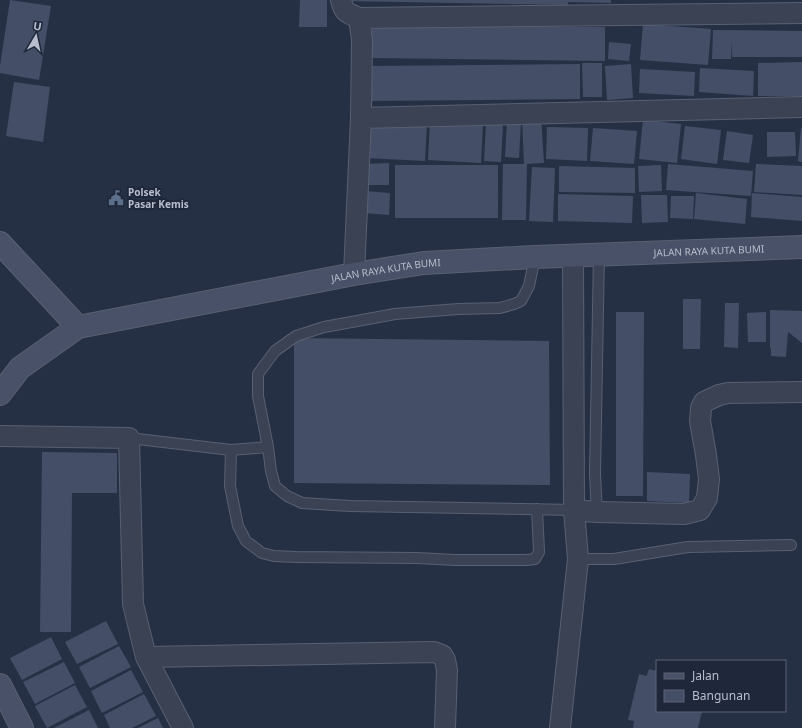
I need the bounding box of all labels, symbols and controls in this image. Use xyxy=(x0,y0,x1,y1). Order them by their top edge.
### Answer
north arrow xyxy=(16,16,56,56)
text: U xyxy=(32,18,43,34)
place label: Polsek Pasar Kemis xyxy=(128,185,189,211)
public building icon: Polsek Pasar Kemis xyxy=(107,189,125,207)
street label: JALAN RAYA KUTA BUMI xyxy=(652,241,765,260)
street label: JALAN RAYA KUTA BUMI xyxy=(329,255,441,285)
legend xyxy=(656,660,786,712)
text: Jalan xyxy=(691,667,719,684)
text: Bangunan xyxy=(692,687,750,704)

